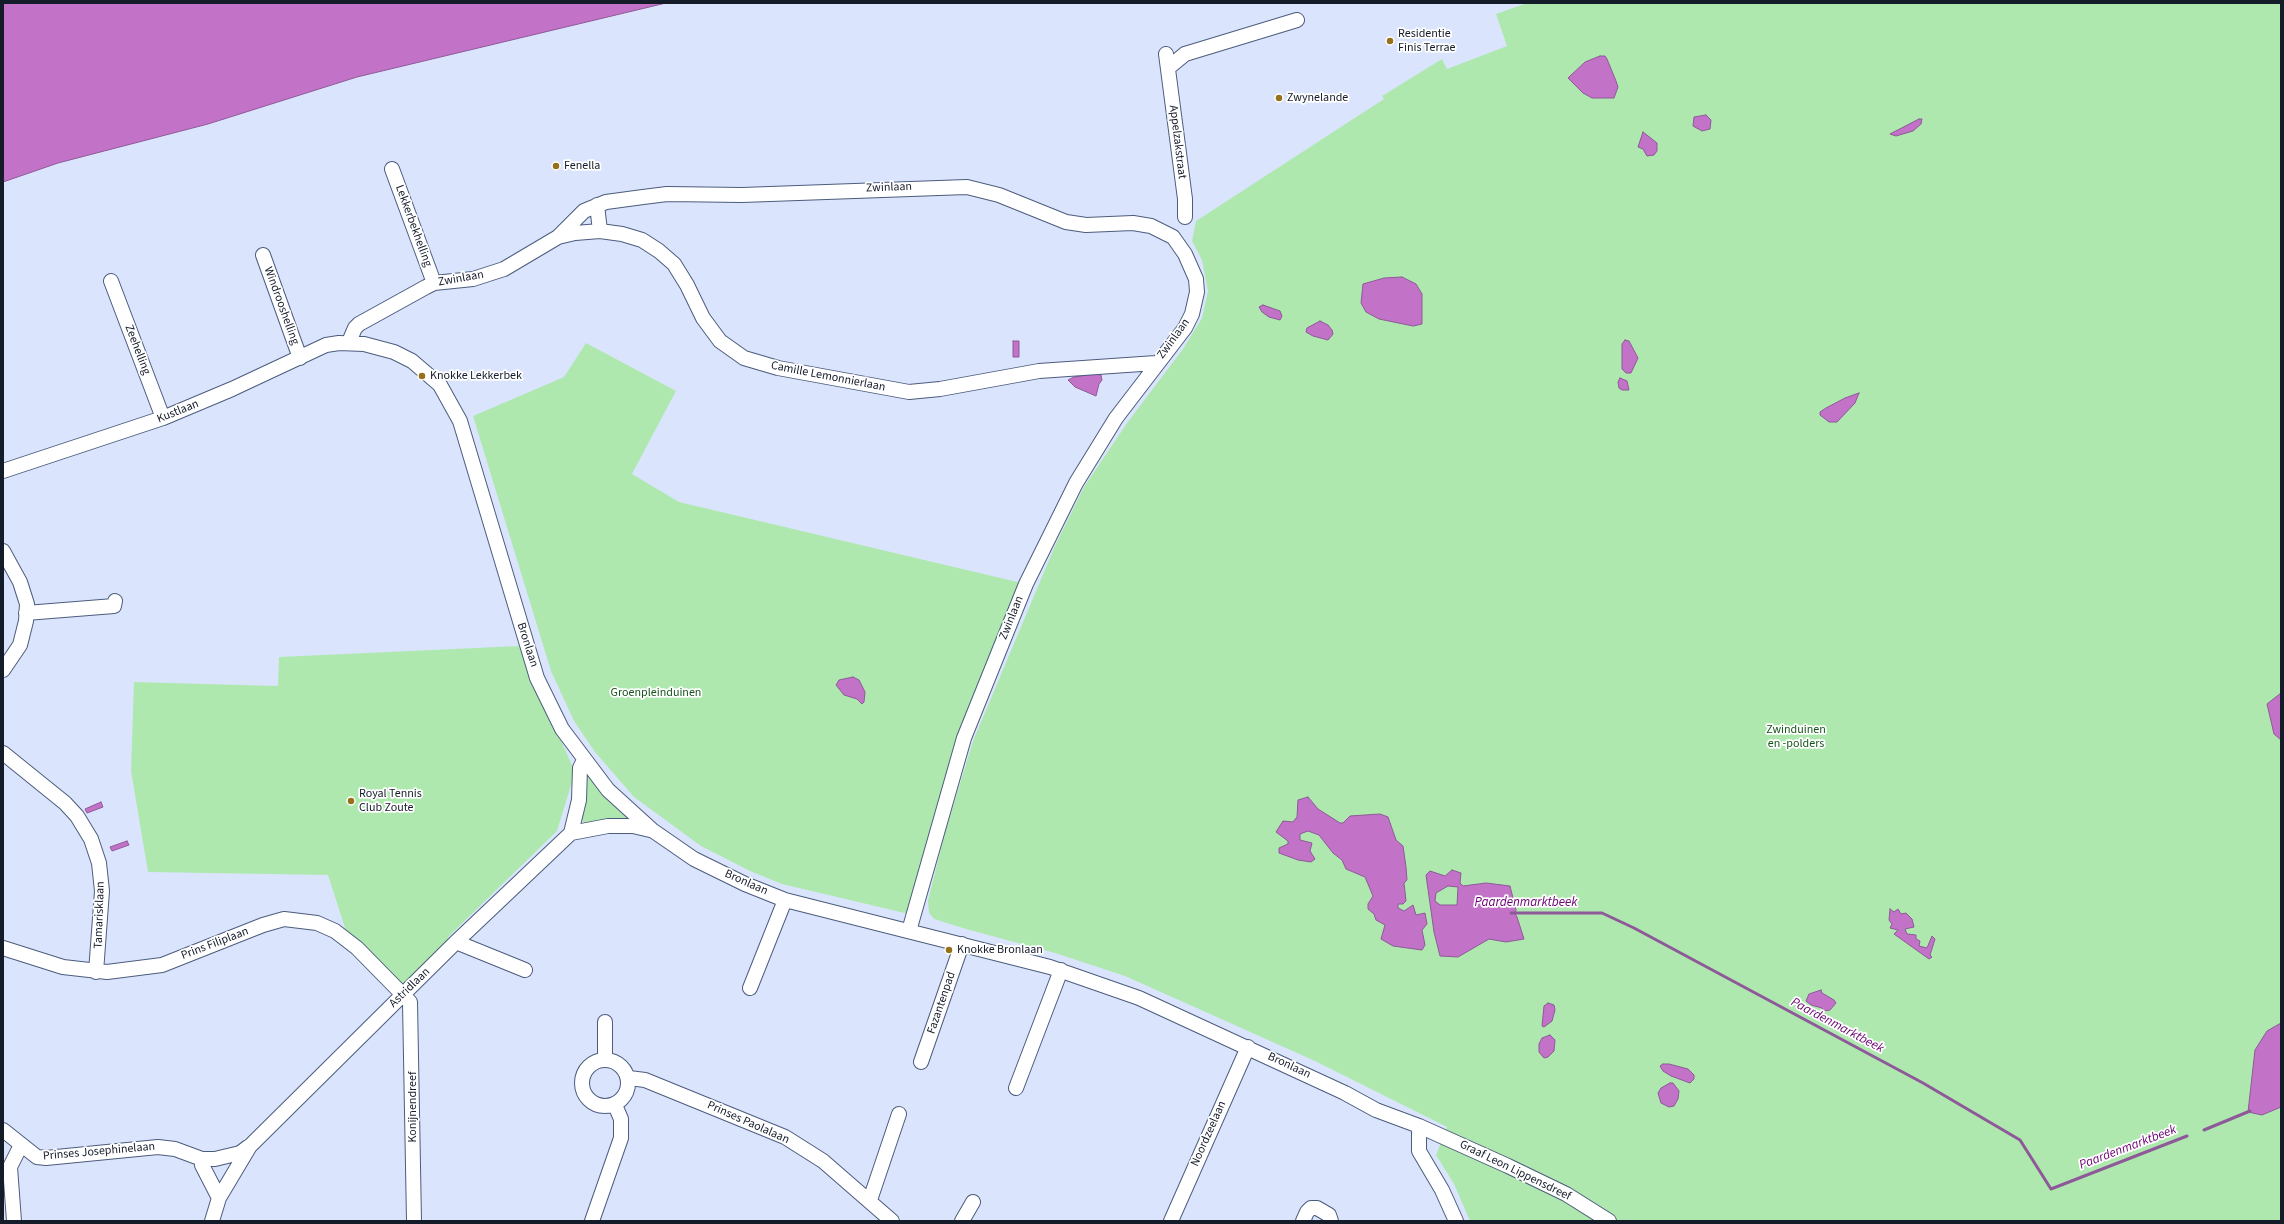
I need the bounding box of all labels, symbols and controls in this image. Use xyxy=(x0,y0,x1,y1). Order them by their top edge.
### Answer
place label: Residentie Finis Terrae xyxy=(1398,27,1455,55)
marker: Residentie Finis Terrae xyxy=(1385,36,1395,46)
place label: Zwynelande xyxy=(1287,91,1348,105)
marker: Zwynelande xyxy=(1274,93,1284,103)
street label: Appelzakstraat xyxy=(1165,104,1189,180)
place label: Fenella xyxy=(564,159,600,173)
marker: Fenella xyxy=(551,161,561,171)
street label: Zwinlaan xyxy=(866,180,912,196)
street label: Lekkerbekhelling xyxy=(392,183,434,269)
street label: Windrooshelling xyxy=(260,265,302,347)
street label: Zwinlaan xyxy=(437,268,485,290)
street label: Zwinlaan xyxy=(1155,316,1193,362)
street label: Zeehelling xyxy=(121,323,153,377)
street label: Camille Lemonnierlaan xyxy=(770,359,886,395)
place label: Knokke Lekkerbek xyxy=(430,369,522,383)
marker: Knokke Lekkerbek xyxy=(417,371,427,381)
street label: Kustlaan xyxy=(155,397,201,427)
street label: Zwinlaan xyxy=(997,594,1027,642)
street label: Bronlaan xyxy=(513,621,541,669)
park label: Groenpleinduinen xyxy=(611,686,701,700)
park label: Zwinduinen en -polders xyxy=(1766,723,1826,751)
place label: Royal Tennis Club Zoute xyxy=(359,787,422,815)
marker: Royal Tennis Club Zoute xyxy=(346,796,356,806)
street label: Bronlaan xyxy=(722,867,770,899)
street label: Tamarisklaan xyxy=(92,881,108,949)
water label: Paardenmarktbeek xyxy=(1475,895,1577,911)
street label: Prins Filiplaan xyxy=(179,925,251,963)
place label: Knokke Bronlaan xyxy=(957,943,1043,957)
marker: Knokke Bronlaan xyxy=(944,945,954,955)
street label: Astridlaan xyxy=(387,965,433,1011)
street label: Fazantenpad xyxy=(925,970,959,1036)
water label: Paardenmarktbeek xyxy=(1788,995,1886,1057)
street label: Bronlaan xyxy=(1265,1050,1313,1082)
street label: Konijnendreef xyxy=(406,1071,420,1143)
street label: Prinses Paolalaan xyxy=(705,1098,791,1148)
street label: Noordzeelaan xyxy=(1188,1099,1230,1169)
water label: Paardenmarktbeek xyxy=(2077,1122,2179,1174)
street label: Graaf Leon Lippensdreef xyxy=(1457,1138,1573,1204)
street label: Prinses Josephinelaan xyxy=(42,1140,156,1164)

